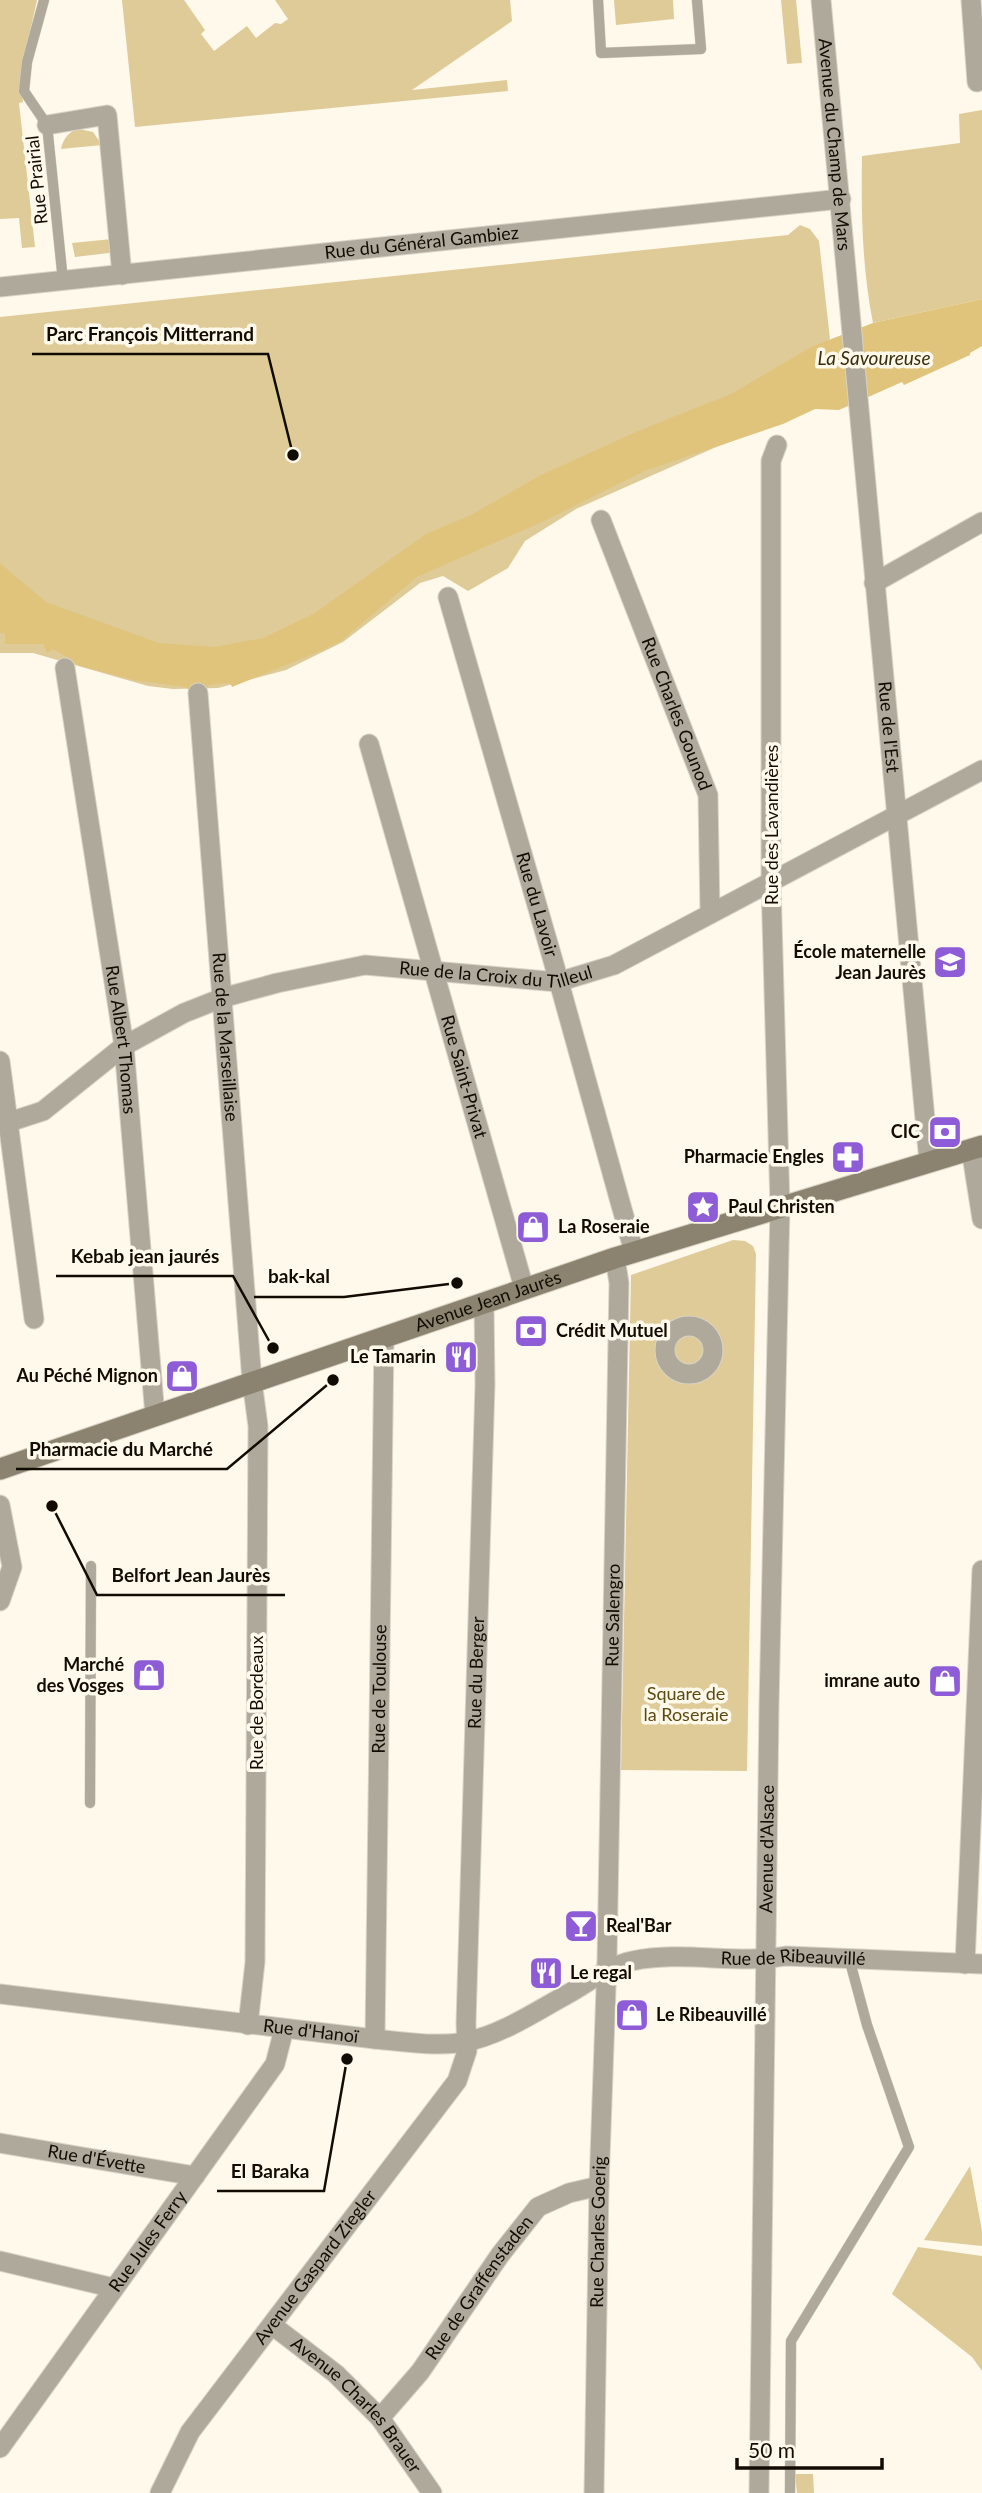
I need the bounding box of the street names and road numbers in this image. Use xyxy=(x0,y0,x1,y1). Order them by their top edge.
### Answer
street label: Avenue du Champ de Mars xyxy=(815,37,856,252)
street label: Rue Prairial xyxy=(20,134,52,226)
street label: Rue du Général Gambiez xyxy=(323,221,520,263)
street label: Rue Charles Gounod xyxy=(638,634,717,793)
street label: Rue de l'Est xyxy=(874,680,905,774)
street label: Rue des Lavandières xyxy=(760,745,782,905)
street label: Rue du Lavoir xyxy=(512,849,563,960)
street label: Rue de la Marseillaise xyxy=(208,951,244,1122)
street label: Rue de la Croix du Tilleul xyxy=(398,956,595,992)
street label: Rue Albert Thomas xyxy=(102,964,142,1115)
street label: Rue Saint-Privat xyxy=(437,1012,493,1141)
street label: Avenue Jean Jaurès xyxy=(412,1265,564,1336)
street label: Rue Salengro xyxy=(600,1563,624,1667)
street label: Rue du Berger xyxy=(463,1616,488,1729)
street label: Rue de Toulouse xyxy=(367,1624,390,1754)
street label: Rue de Bordeaux xyxy=(245,1636,267,1770)
street label: Avenue d'Alsace xyxy=(754,1785,778,1913)
street label: Rue de Ribeauvillé xyxy=(720,1943,866,1969)
street label: Rue d'Hanoï xyxy=(262,2014,360,2047)
street label: Rue d'Évette xyxy=(46,2139,147,2177)
street label: Rue Charles Goerig xyxy=(585,2156,610,2308)
street label: Rue Jules Ferry xyxy=(103,2185,191,2296)
street label: Avenue Gaspard Ziegler xyxy=(249,2185,381,2348)
street label: Rue de Graffenstaden xyxy=(420,2211,537,2363)
street label: Avenue Charles Brauer xyxy=(287,2332,427,2477)

